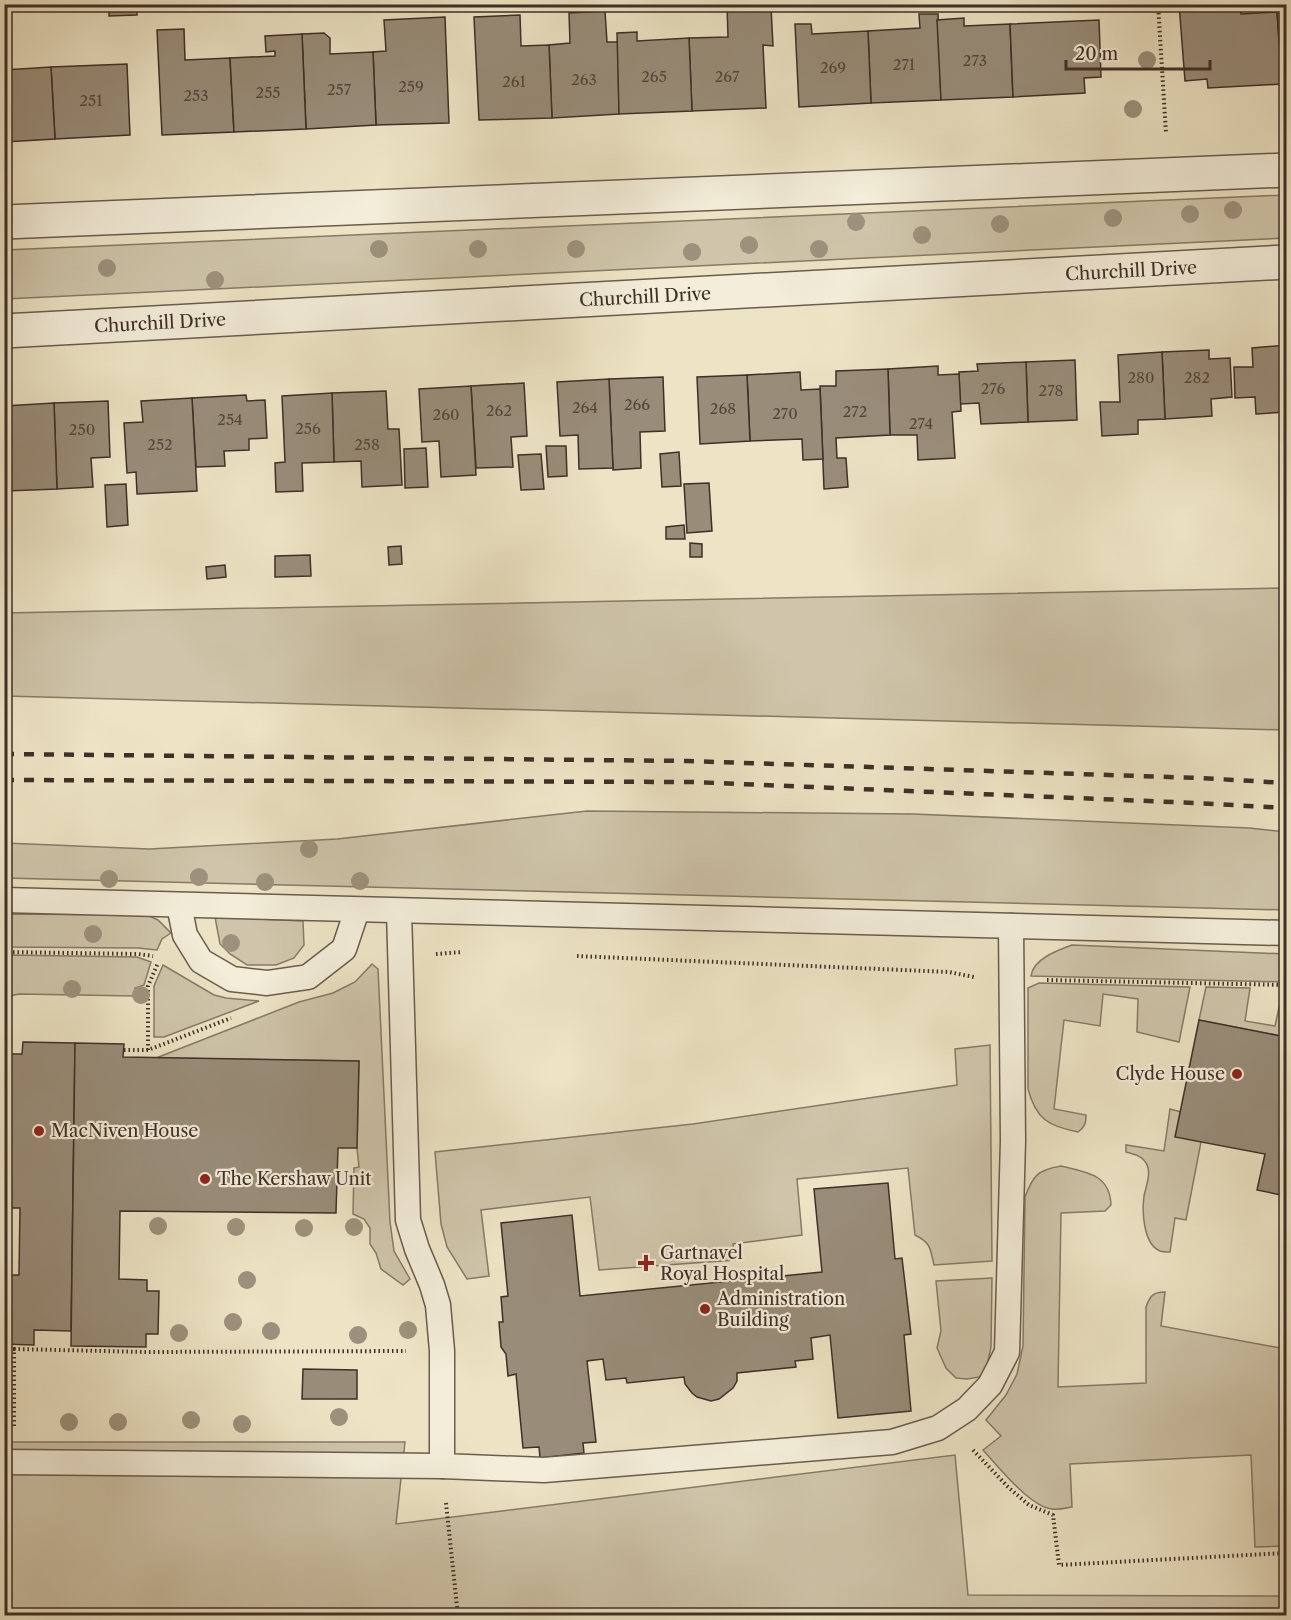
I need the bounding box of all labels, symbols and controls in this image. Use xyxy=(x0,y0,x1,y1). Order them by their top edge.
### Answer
scale bar xyxy=(1066,33,1210,71)
text: 20 m xyxy=(1075,43,1119,65)
house number: 273 xyxy=(963,51,987,70)
house number: 271 xyxy=(893,55,916,74)
house number: 269 xyxy=(820,58,846,77)
house number: 265 xyxy=(641,67,667,86)
house number: 267 xyxy=(715,67,740,86)
house number: 263 xyxy=(571,70,597,89)
house number: 261 xyxy=(502,72,527,91)
house number: 259 xyxy=(398,77,424,96)
house number: 257 xyxy=(327,80,352,99)
house number: 255 xyxy=(256,83,280,102)
house number: 253 xyxy=(183,86,209,105)
house number: 251 xyxy=(79,91,103,110)
street label: Churchill Drive xyxy=(1064,257,1198,285)
street label: Churchill Drive xyxy=(578,283,712,311)
street label: Churchill Drive xyxy=(93,309,227,337)
house number: 280 xyxy=(1127,368,1155,387)
house number: 282 xyxy=(1184,368,1210,387)
house number: 276 xyxy=(981,379,1005,398)
house number: 278 xyxy=(1039,381,1064,400)
house number: 266 xyxy=(624,395,650,414)
house number: 264 xyxy=(572,398,598,417)
house number: 268 xyxy=(710,399,736,418)
house number: 262 xyxy=(486,401,512,420)
house number: 272 xyxy=(843,402,867,421)
house number: 270 xyxy=(772,404,798,423)
house number: 260 xyxy=(433,405,459,424)
house number: 254 xyxy=(217,410,243,429)
house number: 274 xyxy=(909,414,933,433)
house number: 256 xyxy=(295,419,321,438)
house number: 250 xyxy=(69,420,95,439)
house number: 252 xyxy=(147,435,173,454)
house number: 258 xyxy=(354,435,380,454)
place label: Clyde House xyxy=(1116,1063,1225,1085)
marker: Clyde House xyxy=(1230,1067,1244,1081)
place label: MacNiven House xyxy=(51,1120,198,1142)
marker: MacNiven House xyxy=(32,1124,46,1138)
place label: The Kershaw Unit xyxy=(217,1168,372,1190)
marker: The Kershaw Unit xyxy=(198,1172,212,1186)
place label: Gartnavel Royal Hospital xyxy=(660,1242,784,1285)
marker: Gartnavel Royal Hospital xyxy=(637,1254,655,1272)
place label: Administration Building xyxy=(716,1288,845,1331)
marker: Administration Building xyxy=(698,1302,712,1316)

